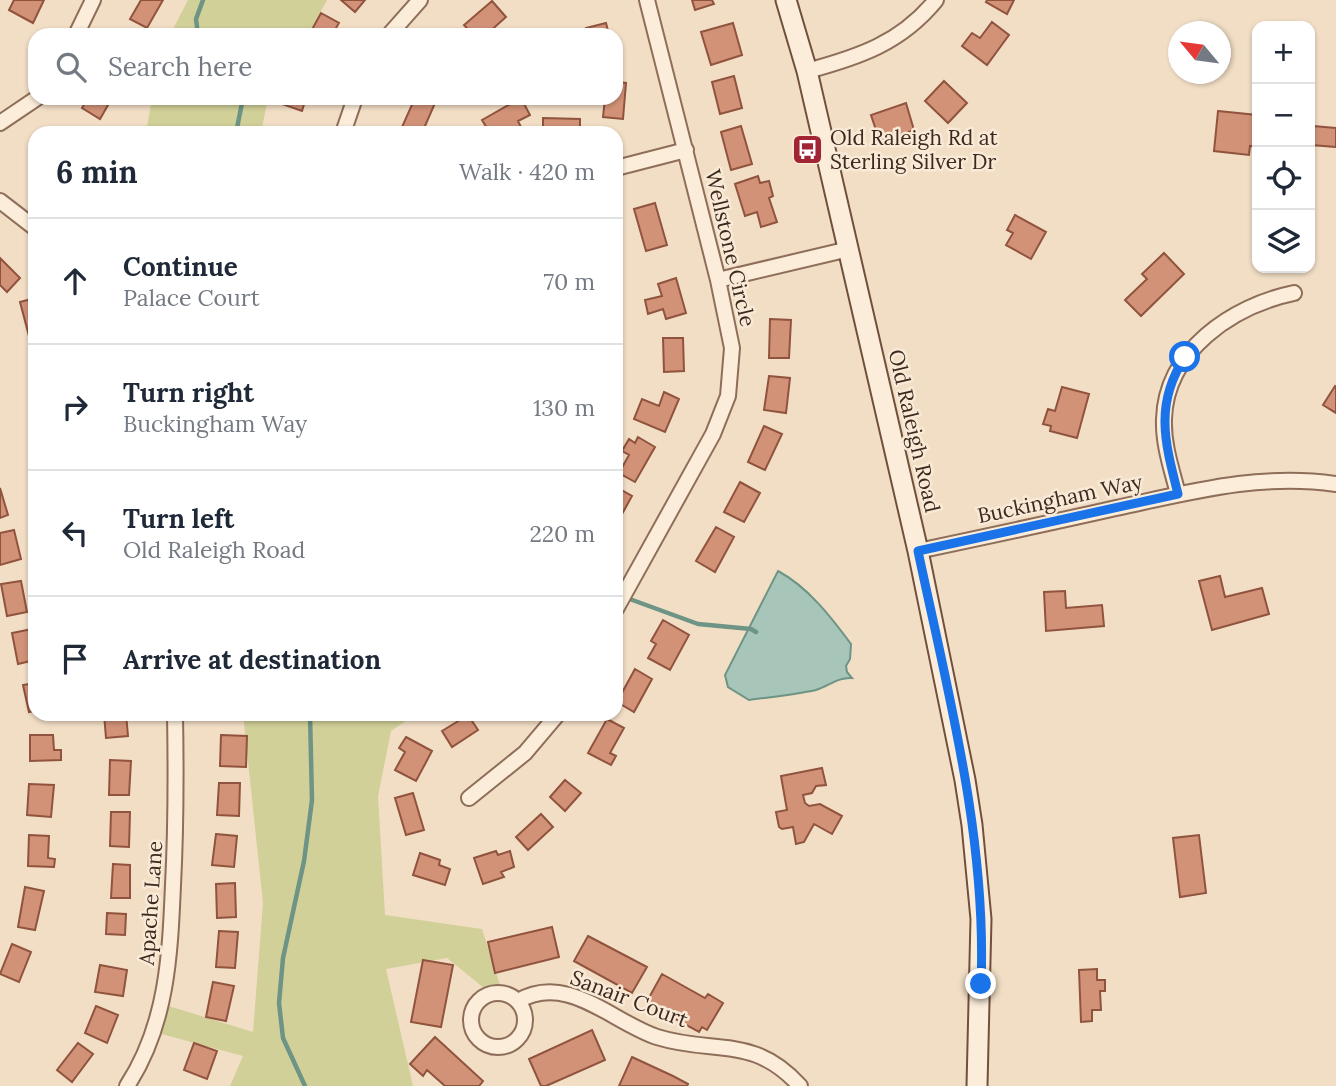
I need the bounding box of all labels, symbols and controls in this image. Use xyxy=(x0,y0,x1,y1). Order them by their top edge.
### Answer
north arrow xyxy=(1168,21,1231,84)
map controls xyxy=(1252,21,1315,273)
button: + xyxy=(1252,21,1315,84)
search box xyxy=(28,28,623,105)
icon: search xyxy=(52,48,90,86)
text: Search here xyxy=(108,50,252,83)
button: − xyxy=(1252,84,1315,147)
place label: Old Raleigh Rd at Sterling Silver Dr xyxy=(830,124,999,175)
bus stop icon: Old Raleigh Rd at Sterling Silver Dr xyxy=(790,133,824,167)
button: locate xyxy=(1252,147,1315,210)
text: 6 min xyxy=(56,153,138,191)
text: Walk · 420 m xyxy=(459,157,595,186)
street label: Wellstone Circle xyxy=(699,167,762,329)
button: layers xyxy=(1252,210,1315,273)
text: Continue xyxy=(123,250,238,283)
icon: ahead xyxy=(56,262,94,300)
text: 70 m xyxy=(544,267,595,296)
text: Palace Court xyxy=(123,283,260,312)
route start xyxy=(1169,341,1200,372)
street label: Old Raleigh Road xyxy=(883,347,946,515)
text: Turn right xyxy=(123,376,254,409)
icon: right xyxy=(56,388,94,426)
text: 130 m xyxy=(533,393,595,422)
text: Buckingham Way xyxy=(123,409,307,438)
street label: Buckingham Way xyxy=(975,468,1145,529)
text: Turn left xyxy=(123,502,234,535)
icon: left xyxy=(56,514,94,552)
text: 220 m xyxy=(529,519,595,548)
text: Old Raleigh Road xyxy=(123,535,305,564)
icon: arrive xyxy=(56,640,94,678)
text: Arrive at destination xyxy=(123,643,381,676)
street label: Apache Lane xyxy=(133,840,168,967)
street label: Sanair Court xyxy=(567,964,693,1034)
route end xyxy=(965,968,996,999)

